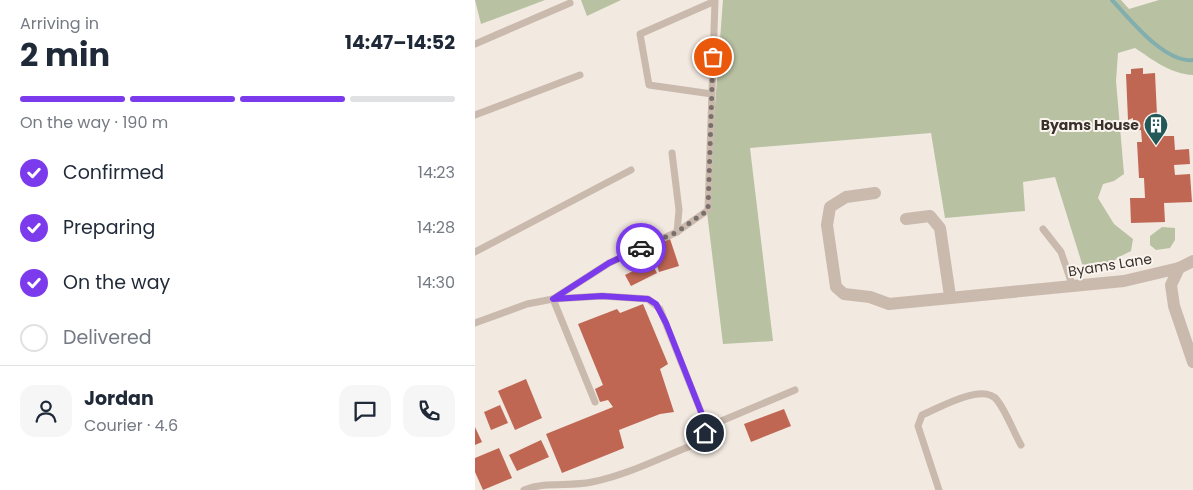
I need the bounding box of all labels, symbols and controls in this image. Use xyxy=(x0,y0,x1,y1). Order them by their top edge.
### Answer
text: Arriving in xyxy=(20,12,99,35)
text: 14:47–14:52 xyxy=(345,29,455,56)
text: 2 min xyxy=(20,32,110,77)
pin xyxy=(692,36,734,78)
icon: bag xyxy=(699,43,727,71)
text: On the way · 190 m xyxy=(20,111,168,134)
building icon: Byams House xyxy=(1143,112,1169,146)
place label: Byams House xyxy=(1041,115,1139,135)
icon: check xyxy=(20,159,48,187)
text: Confirmed xyxy=(63,159,164,186)
text: 14:23 xyxy=(418,161,455,184)
icon: check xyxy=(20,214,48,242)
text: Preparing xyxy=(63,214,155,241)
text: 14:28 xyxy=(417,216,455,239)
courier xyxy=(616,223,666,273)
icon: car xyxy=(627,234,655,262)
street label: Byams Lane xyxy=(1067,248,1154,281)
icon: check xyxy=(20,269,48,297)
text: On the way xyxy=(63,269,170,296)
text: 14:30 xyxy=(417,271,455,294)
text: Delivered xyxy=(63,324,152,351)
button: person xyxy=(20,385,72,437)
text: Jordan xyxy=(84,385,154,412)
button: chat xyxy=(339,385,391,437)
button: phone xyxy=(403,385,455,437)
pin xyxy=(684,412,726,454)
text: Courier · 4.6 xyxy=(84,414,178,437)
icon: home xyxy=(691,419,719,447)

